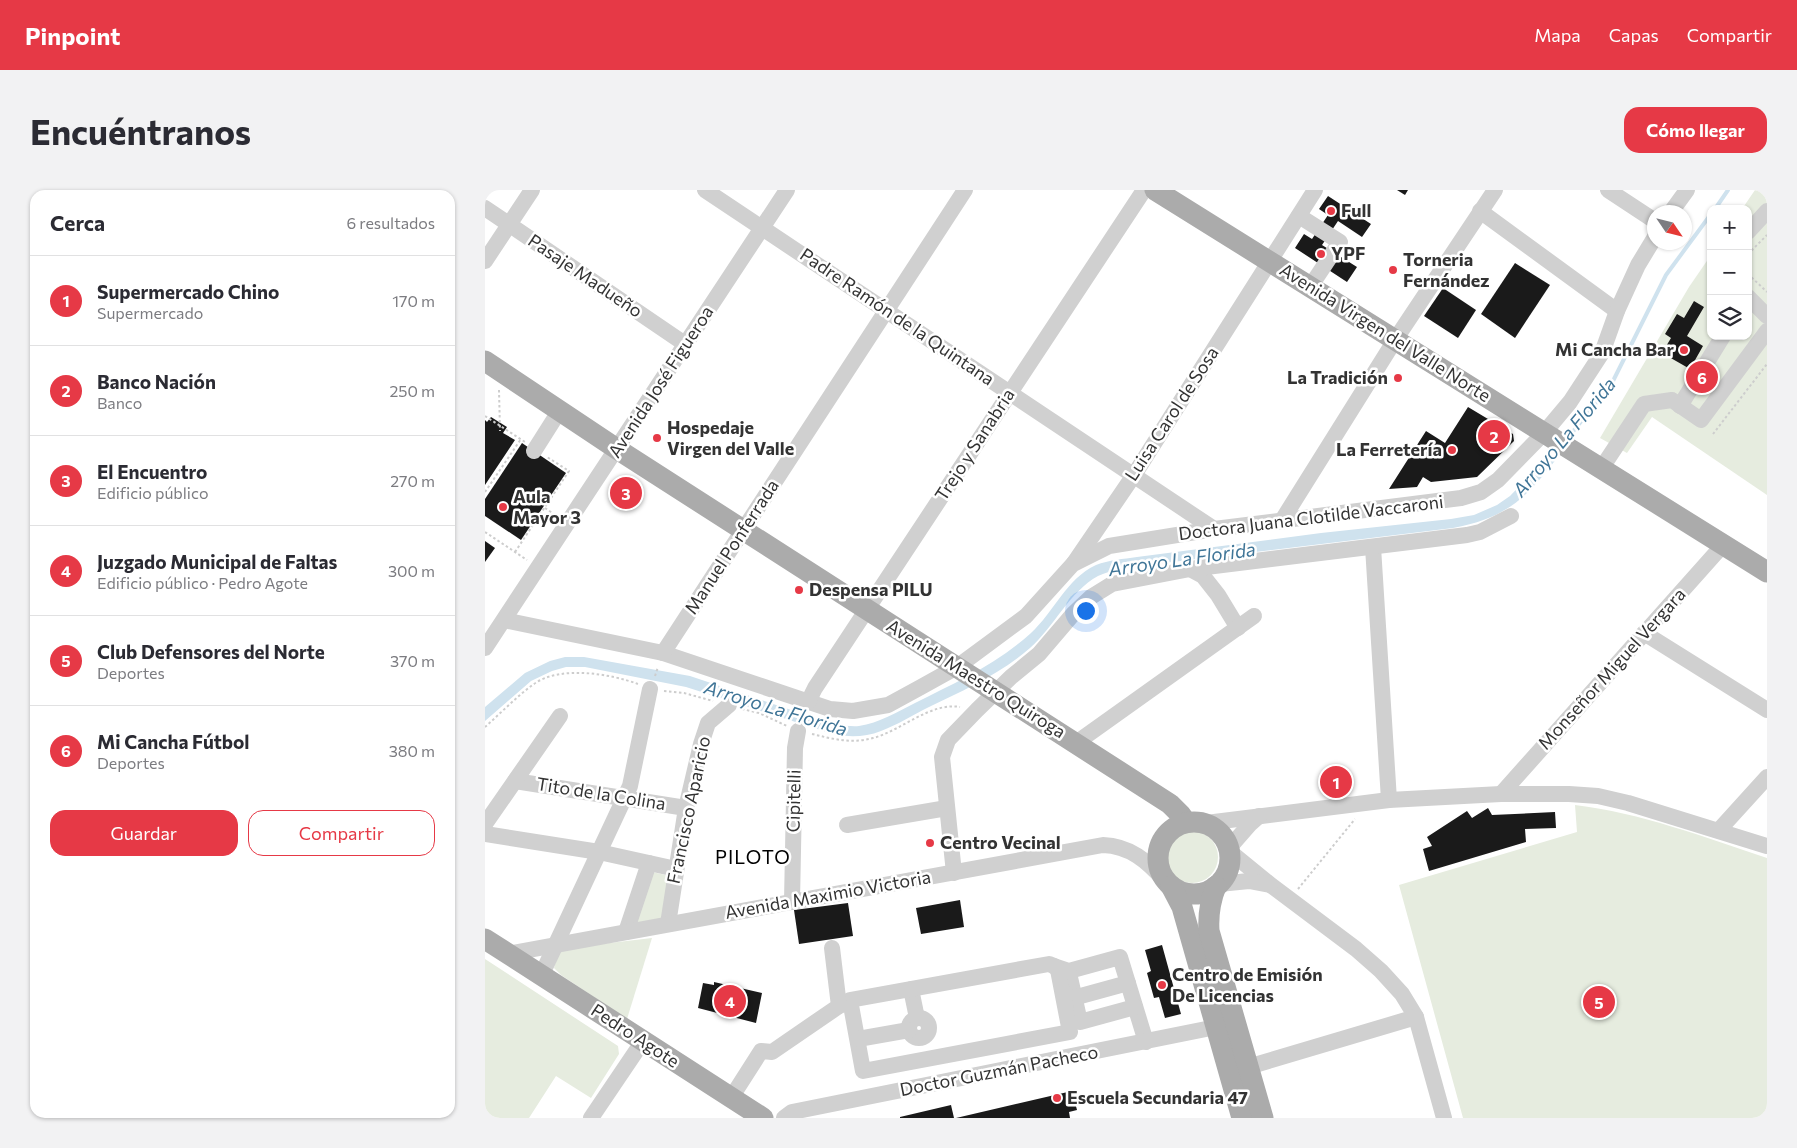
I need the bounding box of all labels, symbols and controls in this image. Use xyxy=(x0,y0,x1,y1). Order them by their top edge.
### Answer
text: Pinpoint xyxy=(25,21,120,50)
text: Mapa xyxy=(1534,24,1581,46)
text: Capas xyxy=(1609,24,1659,46)
text: Compartir xyxy=(1687,24,1772,46)
button: Cómo llegar xyxy=(1624,107,1767,153)
text: Encuéntranos xyxy=(30,109,251,152)
place label: Full xyxy=(1341,199,1371,221)
marker: Full xyxy=(1325,205,1337,217)
north arrow xyxy=(1647,205,1692,250)
map controls xyxy=(1707,205,1752,340)
button: + xyxy=(1707,205,1752,250)
text: Cerca xyxy=(50,210,105,235)
text: 6 resultados xyxy=(347,213,435,232)
street label: Pasaje Madueño xyxy=(524,229,647,322)
place label: YPF xyxy=(1331,242,1365,264)
street label: Padre Ramón de la Quintana xyxy=(796,243,999,389)
marker: YPF xyxy=(1315,248,1327,260)
place label: Torneria Fernández xyxy=(1403,248,1490,291)
button: − xyxy=(1707,250,1752,295)
street label: Avenida Virgen del Valle Norte xyxy=(1276,258,1495,406)
marker: Torneria Fernández xyxy=(1387,264,1399,276)
text: Supermercado Chino xyxy=(97,280,279,303)
text: 1 xyxy=(62,291,70,310)
text: 170 m xyxy=(392,291,435,310)
button: layers xyxy=(1707,295,1752,340)
street label: Avenida José Figueroa xyxy=(603,301,717,461)
text: Supermercado xyxy=(97,303,203,322)
place label: Mi Cancha Bar xyxy=(1555,338,1675,360)
street label: Luisa Carol de Sosa xyxy=(1120,342,1223,485)
marker: Mi Cancha Bar xyxy=(1678,344,1690,356)
pin: 6 xyxy=(1686,358,1718,396)
place label: La Tradición xyxy=(1287,366,1388,388)
text: Banco Nación xyxy=(97,370,216,393)
marker: La Tradición xyxy=(1392,372,1404,384)
water label: Arroyo La Florida xyxy=(1507,372,1620,502)
text: 2 xyxy=(61,381,71,400)
text: 250 m xyxy=(389,381,435,400)
street label: Trejo y Sanabria xyxy=(930,384,1019,505)
text: Banco xyxy=(97,393,142,412)
place label: Hospedaje Virgen del Valle xyxy=(667,416,794,459)
pin: 2 xyxy=(1478,417,1510,455)
marker: Hospedaje Virgen del Valle xyxy=(651,432,663,444)
place label: La Ferretería xyxy=(1336,438,1442,460)
marker: La Ferretería xyxy=(1446,444,1458,456)
text: El Encuentro xyxy=(97,460,207,483)
text: 3 xyxy=(61,471,71,490)
text: 270 m xyxy=(390,471,435,490)
pin: 3 xyxy=(610,474,642,512)
street label: Manuel Ponferrada xyxy=(679,475,783,618)
text: Edificio público xyxy=(97,483,208,502)
place label: Aula Mayor 3 xyxy=(513,485,581,528)
street label: Doctora Juana Clotilde Vaccaroni xyxy=(1177,490,1445,544)
marker: Aula Mayor 3 xyxy=(497,501,509,513)
water label: Arroyo La Florida xyxy=(1106,537,1257,580)
text: Juzgado Municipal de Faltas xyxy=(97,550,337,573)
text: 4 xyxy=(61,561,71,580)
text: 300 m xyxy=(388,561,435,580)
text: Edificio público · Pedro Agote xyxy=(97,573,308,592)
place label: Despensa PILU xyxy=(809,578,933,600)
street label: Monseñor Miguel Vergara xyxy=(1533,583,1690,754)
marker: Despensa PILU xyxy=(793,584,805,596)
your location xyxy=(1073,598,1099,624)
street label: Avenida Maestro Quiroga xyxy=(883,614,1070,742)
text: Club Defensores del Norte xyxy=(97,640,325,663)
text: 5 xyxy=(61,651,71,670)
text: 370 m xyxy=(390,651,435,670)
text: Deportes xyxy=(97,663,165,682)
water label: Arroyo La Florida xyxy=(701,675,850,740)
text: Mi Cancha Fútbol xyxy=(97,730,250,753)
street label: Francisco Aparicio xyxy=(662,734,714,886)
text: 6 xyxy=(61,741,71,760)
text: 380 m xyxy=(389,741,435,760)
text: Deportes xyxy=(97,753,165,772)
pin: 1 xyxy=(1320,763,1352,801)
street label: Cipitelli xyxy=(781,769,805,833)
street label: Tito de la Colina xyxy=(535,772,667,814)
button: Guardar xyxy=(50,810,238,856)
button: Compartir xyxy=(248,810,435,856)
place label: Centro Vecinal xyxy=(940,831,1061,853)
marker: Centro Vecinal xyxy=(924,837,936,849)
district label: PILOTO xyxy=(715,845,791,868)
street label: Avenida Maximio Victoria xyxy=(723,865,932,923)
place label: Centro de Emisión De Licencias xyxy=(1172,963,1323,1006)
marker: Centro de Emisión De Licencias xyxy=(1156,979,1168,991)
pin: 4 xyxy=(714,982,746,1020)
pin: 5 xyxy=(1583,983,1615,1021)
street label: Pedro Agote xyxy=(587,998,684,1072)
street label: Doctor Guzmán Pacheco xyxy=(898,1040,1100,1100)
place label: Escuela Secundaria 47 xyxy=(1067,1086,1248,1108)
marker: Escuela Secundaria 47 xyxy=(1051,1092,1063,1104)

